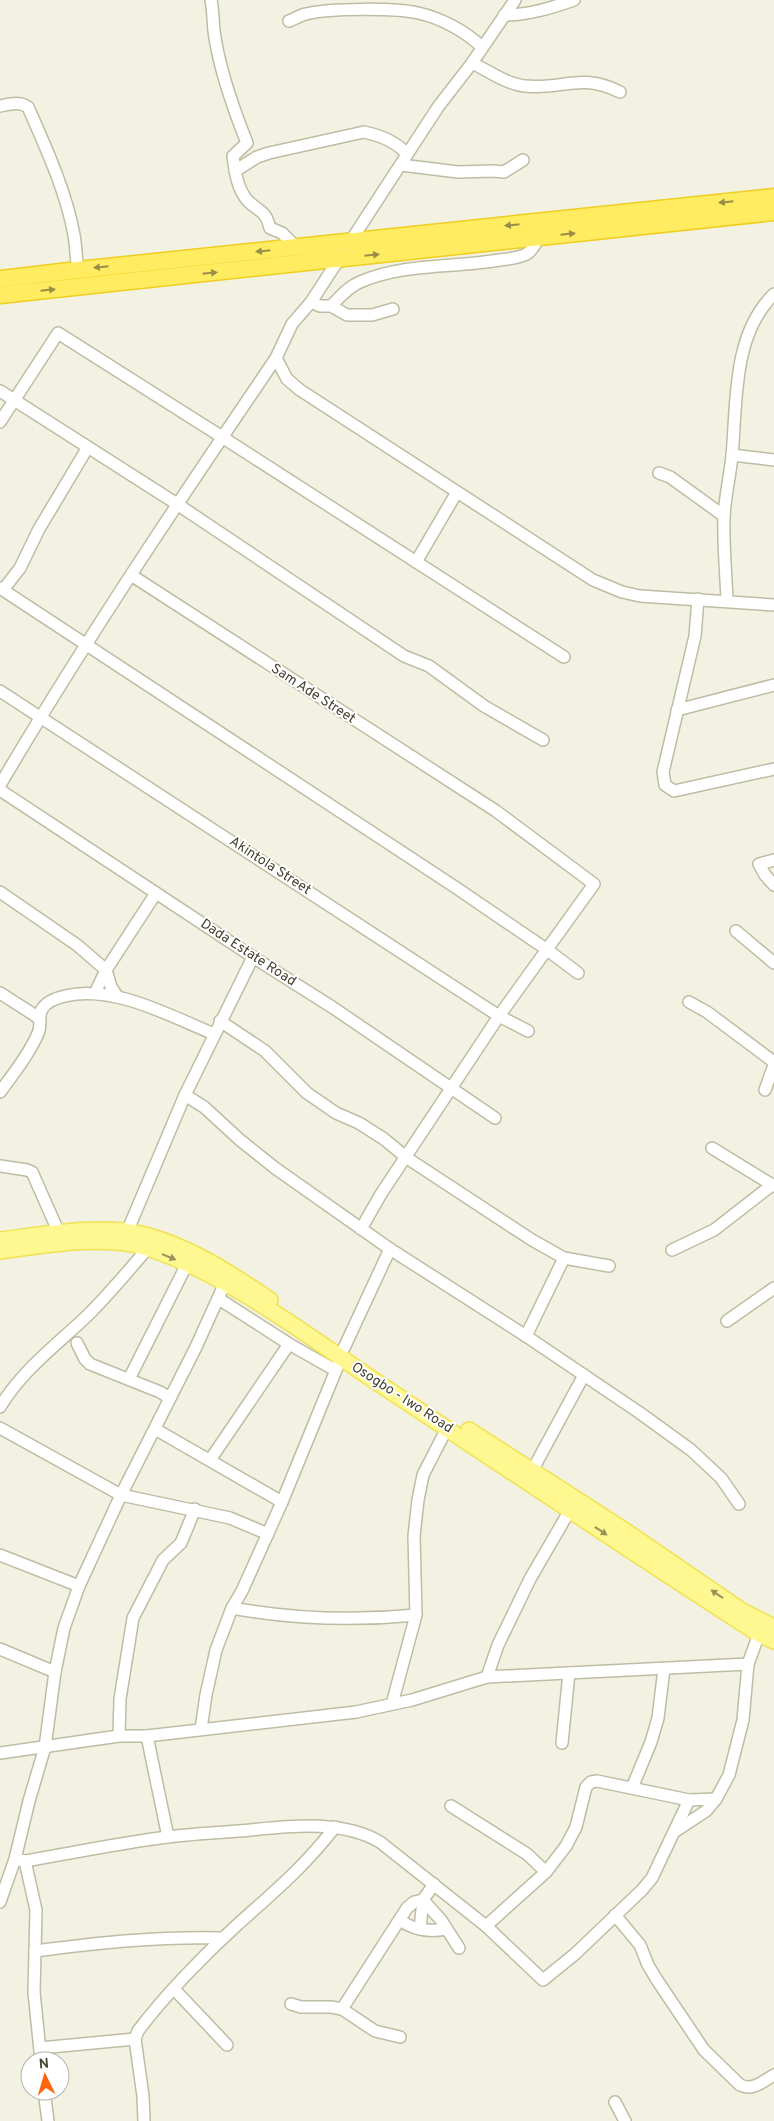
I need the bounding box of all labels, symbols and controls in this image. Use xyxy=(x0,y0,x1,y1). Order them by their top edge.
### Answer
one-way arrow xyxy=(717,198,733,206)
one-way arrow xyxy=(503,221,519,229)
one-way arrow xyxy=(560,230,576,238)
one-way arrow xyxy=(255,247,271,255)
one-way arrow xyxy=(364,251,380,259)
one-way arrow xyxy=(93,263,109,271)
one-way arrow xyxy=(202,269,218,277)
one-way arrow xyxy=(41,286,57,294)
street label: Sam Ade Street xyxy=(268,660,358,728)
street label: Akintola Street xyxy=(226,833,314,899)
street label: Dada Estate Road xyxy=(197,916,299,990)
one-way arrow xyxy=(162,1253,176,1261)
street label: Osogbo - Iwo Road xyxy=(348,1359,456,1437)
one-way arrow xyxy=(594,1526,608,1536)
one-way arrow xyxy=(710,1589,724,1599)
north arrow xyxy=(20,2051,70,2101)
text: N xyxy=(38,2056,50,2073)

